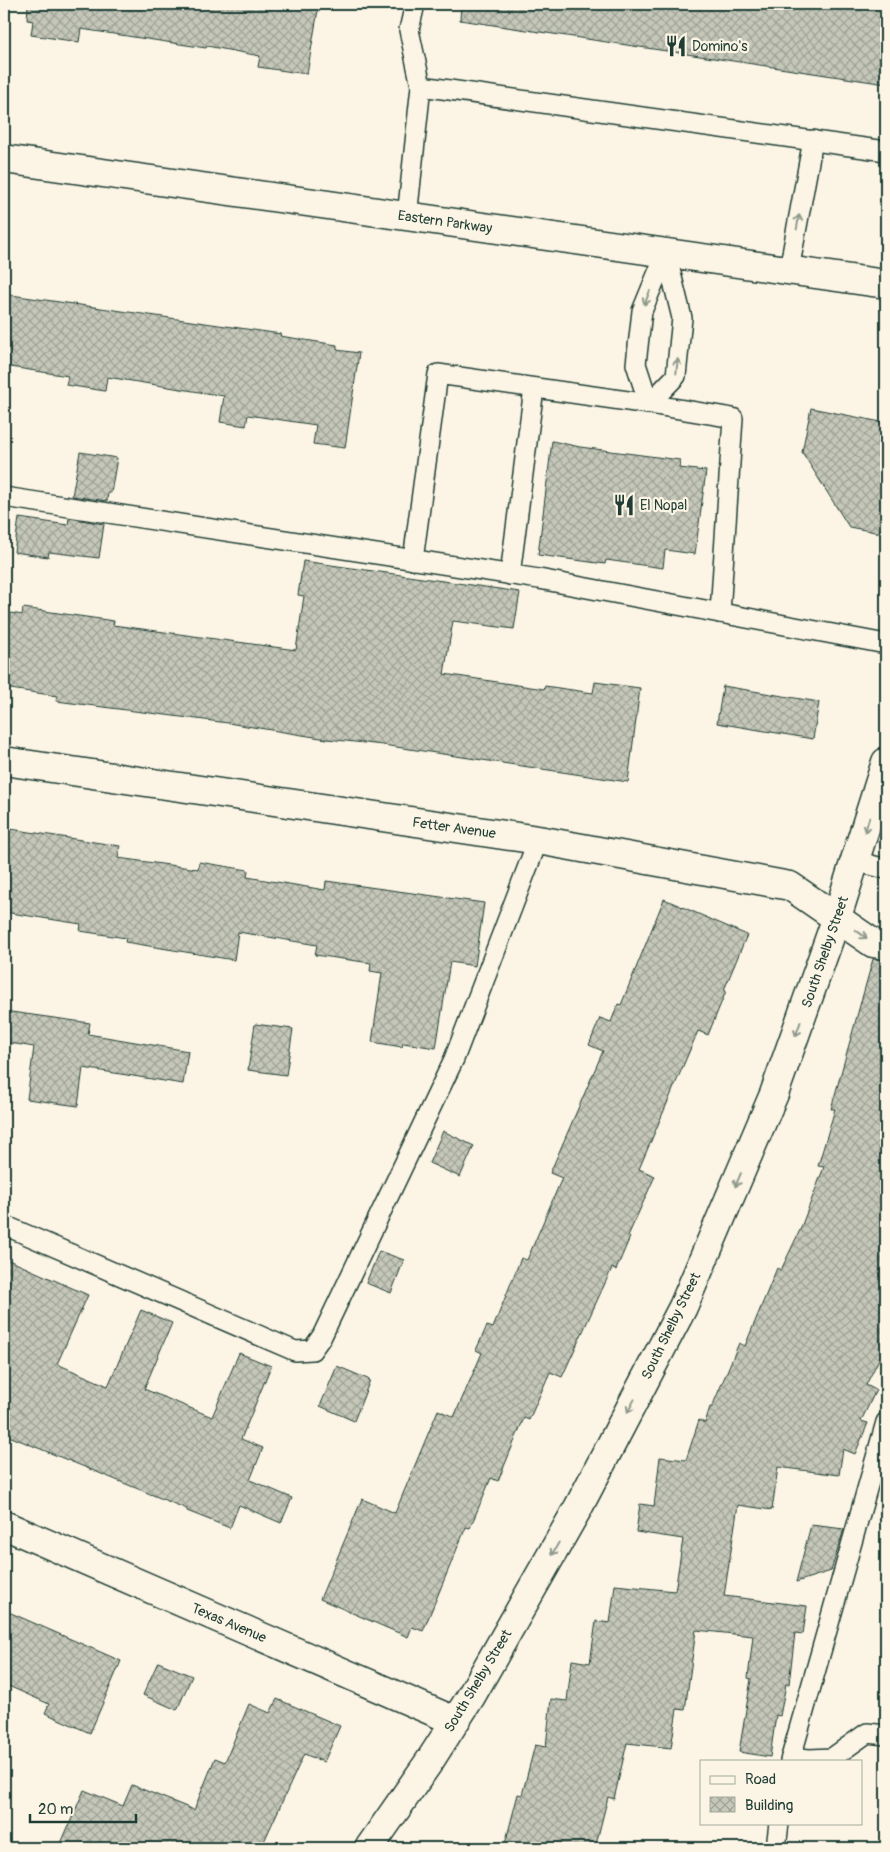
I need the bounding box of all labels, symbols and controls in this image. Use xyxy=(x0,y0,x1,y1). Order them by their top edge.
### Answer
restaurant icon: Domino's xyxy=(663,33,689,59)
place label: Domino's xyxy=(692,38,748,55)
street label: Eastern Parkway xyxy=(397,207,493,237)
one-way arrow xyxy=(793,215,803,231)
one-way arrow xyxy=(642,290,651,306)
one-way arrow xyxy=(672,358,682,374)
restaurant icon: El Nopal xyxy=(611,492,637,518)
place label: El Nopal xyxy=(640,497,687,514)
street label: Fetter Avenue xyxy=(411,814,497,842)
one-way arrow xyxy=(861,817,871,833)
street label: South Shelby Street xyxy=(798,894,852,1010)
one-way arrow xyxy=(853,929,867,939)
one-way arrow xyxy=(792,1021,802,1037)
one-way arrow xyxy=(732,1172,742,1187)
street label: South Shelby Street xyxy=(638,1269,704,1382)
one-way arrow xyxy=(626,1398,635,1413)
one-way arrow xyxy=(549,1542,559,1556)
street label: Texas Avenue xyxy=(189,1600,269,1646)
street label: South Shelby Street xyxy=(441,1626,516,1735)
legend xyxy=(700,1760,862,1824)
text: Road xyxy=(745,1770,776,1789)
scale bar xyxy=(30,1792,136,1824)
text: Building xyxy=(745,1796,793,1815)
text: 20 m xyxy=(38,1800,73,1819)

